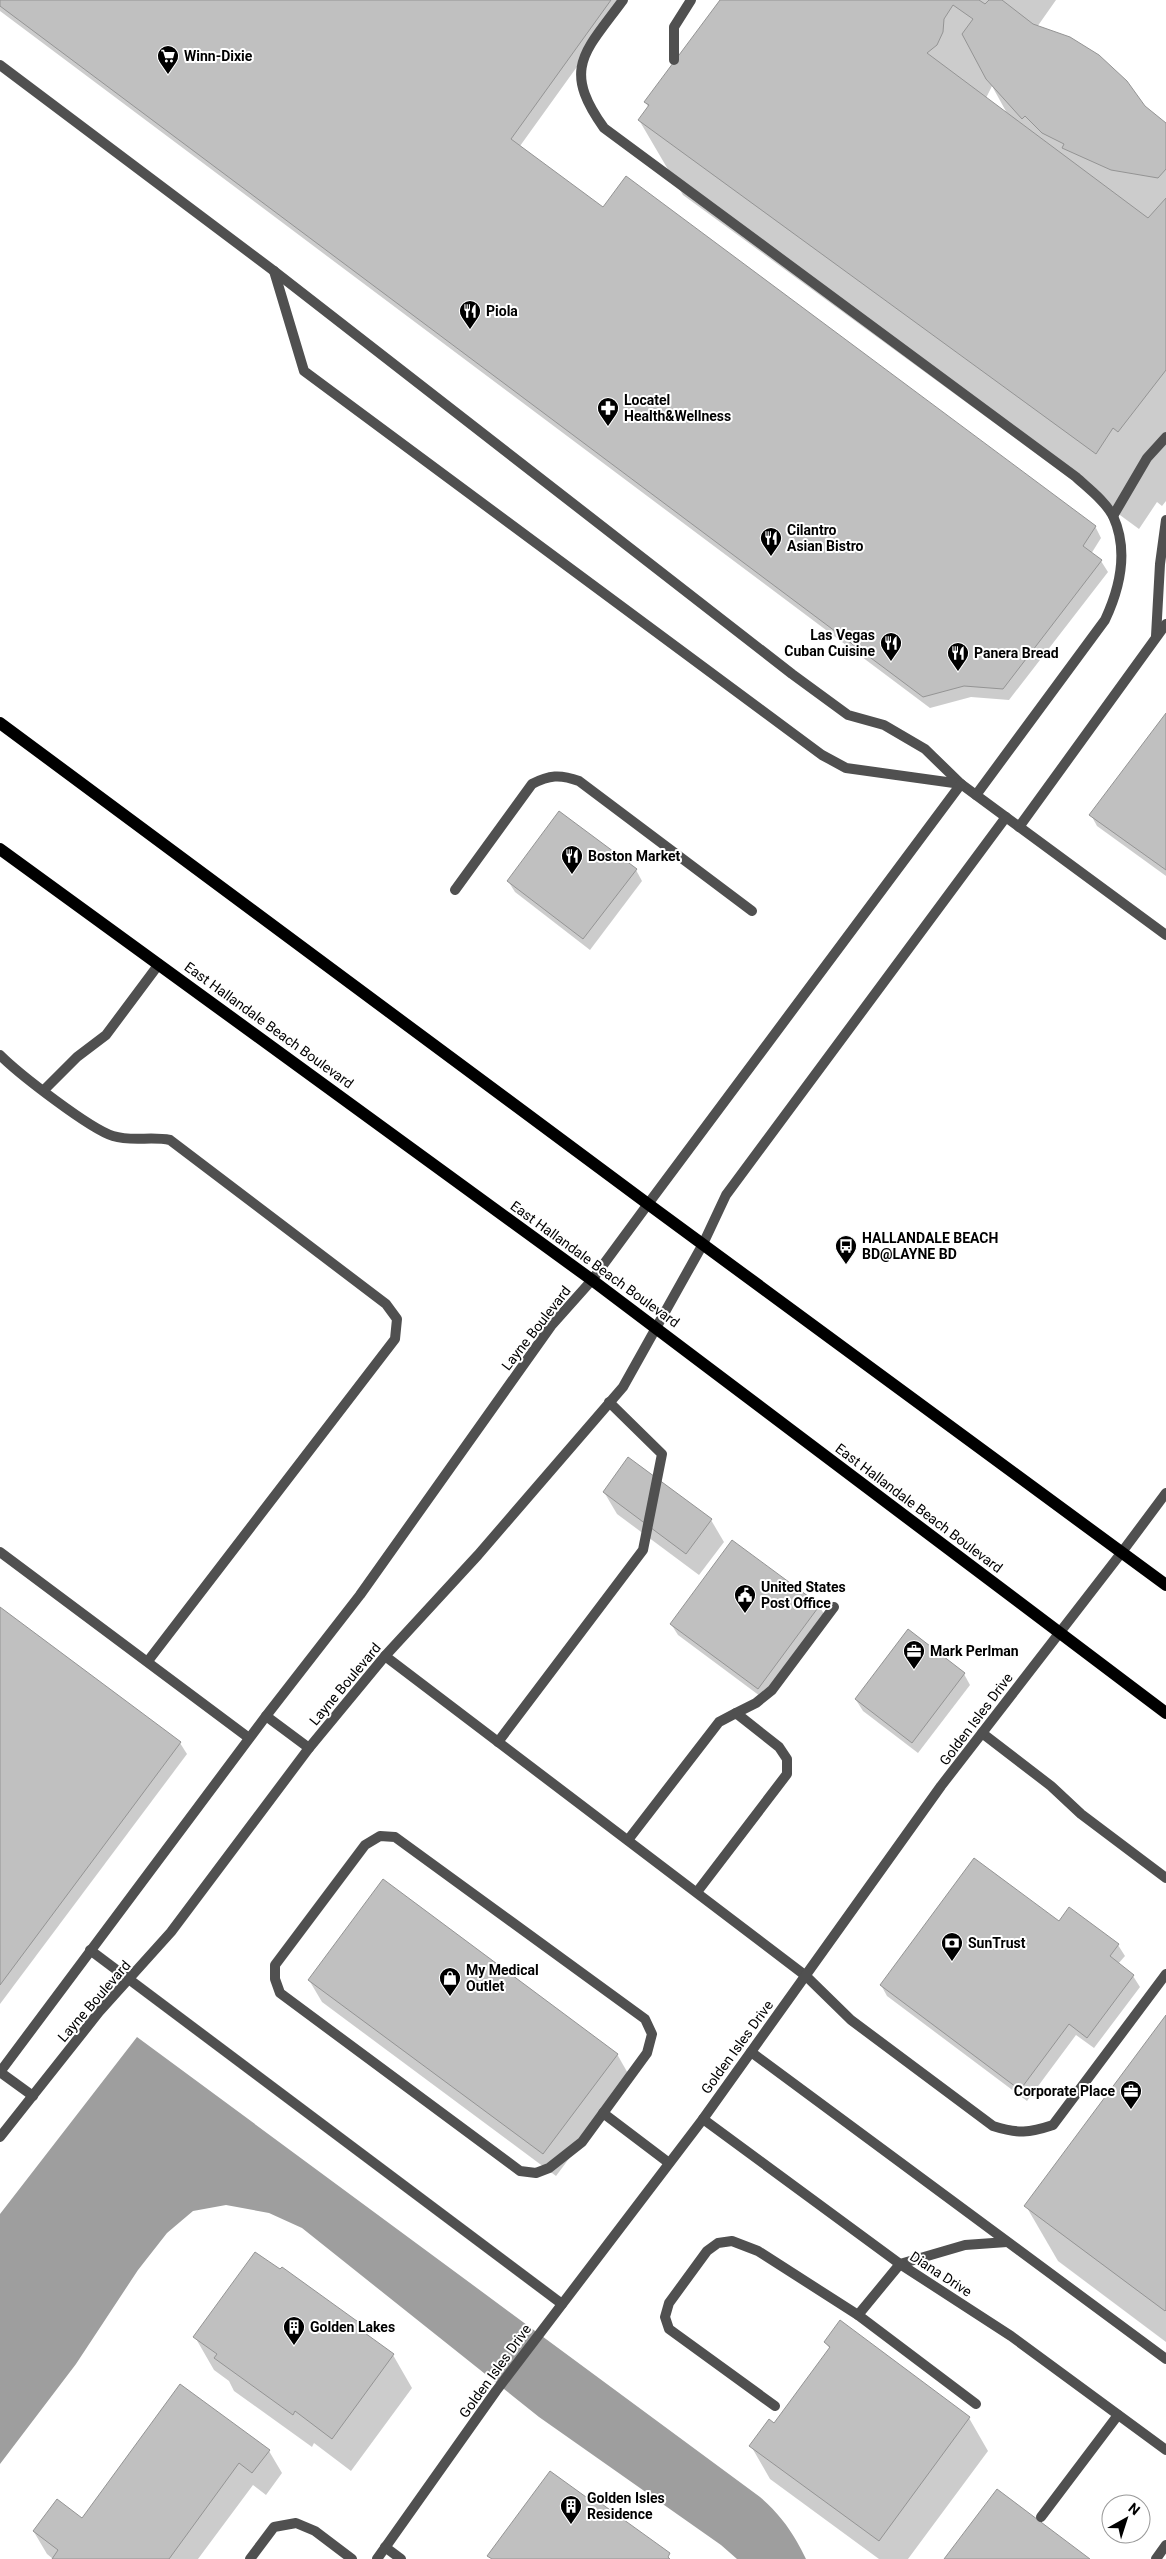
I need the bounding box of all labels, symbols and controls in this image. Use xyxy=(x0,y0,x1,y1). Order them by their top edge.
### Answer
supermarket icon: Winn-Dixie xyxy=(156,44,180,75)
place label: Winn-Dixie xyxy=(184,48,253,64)
restaurant icon: Piola xyxy=(458,299,482,330)
place label: Piola xyxy=(486,303,518,319)
place label: Locatel Health&Wellness xyxy=(624,392,731,424)
pharmacy icon: Locatel Health&Wellness xyxy=(596,396,620,427)
place label: Cilantro Asian Bistro xyxy=(787,522,864,554)
restaurant icon: Cilantro Asian Bistro xyxy=(759,526,783,557)
place label: Las Vegas Cuban Cuisine xyxy=(784,627,875,659)
restaurant icon: Las Vegas Cuban Cuisine xyxy=(879,631,903,662)
restaurant icon: Panera Bread xyxy=(946,641,970,672)
place label: Panera Bread xyxy=(974,645,1059,661)
restaurant icon: Boston Market xyxy=(560,844,584,875)
place label: Boston Market xyxy=(588,848,681,864)
street label: East Hallandale Beach Boulevard xyxy=(182,958,356,1092)
street label: East Hallandale Beach Boulevard xyxy=(508,1197,682,1331)
place label: HALLANDALE BEACH BD@LAYNE BD xyxy=(862,1230,998,1262)
bus stop icon: HALLANDALE BEACH BD@LAYNE BD xyxy=(834,1234,858,1265)
street label: Layne Boulevard xyxy=(498,1283,574,1373)
street label: East Hallandale Beach Boulevard xyxy=(832,1440,1006,1576)
place label: United States Post Office xyxy=(761,1579,846,1611)
public building icon: United States Post Office xyxy=(733,1583,757,1614)
office icon: Mark Perlman xyxy=(902,1639,926,1670)
street label: Layne Boulevard xyxy=(306,1640,384,1728)
place label: Mark Perlman xyxy=(930,1643,1019,1659)
street label: Golden Isles Drive xyxy=(936,1670,1016,1768)
bank icon: SunTrust xyxy=(940,1931,964,1962)
place label: SunTrust xyxy=(968,1935,1026,1951)
street label: Layne Boulevard xyxy=(54,1957,134,2045)
place label: My Medical Outlet xyxy=(466,1962,539,1994)
shop icon: My Medical Outlet xyxy=(438,1966,462,1997)
street label: Golden Isles Drive xyxy=(698,1997,776,2097)
office icon: Corporate Place xyxy=(1119,2079,1143,2110)
place label: Corporate Place xyxy=(1014,2083,1115,2099)
street label: Diana Drive xyxy=(907,2248,975,2300)
building icon: Golden Lakes xyxy=(282,2315,306,2346)
place label: Golden Lakes xyxy=(310,2319,395,2335)
street label: Golden Isles Drive xyxy=(456,2321,534,2421)
place label: Golden Isles Residence xyxy=(587,2490,665,2522)
building icon: Golden Isles Residence xyxy=(559,2494,583,2525)
north arrow xyxy=(1101,2494,1151,2544)
text: N xyxy=(1125,2500,1143,2518)

